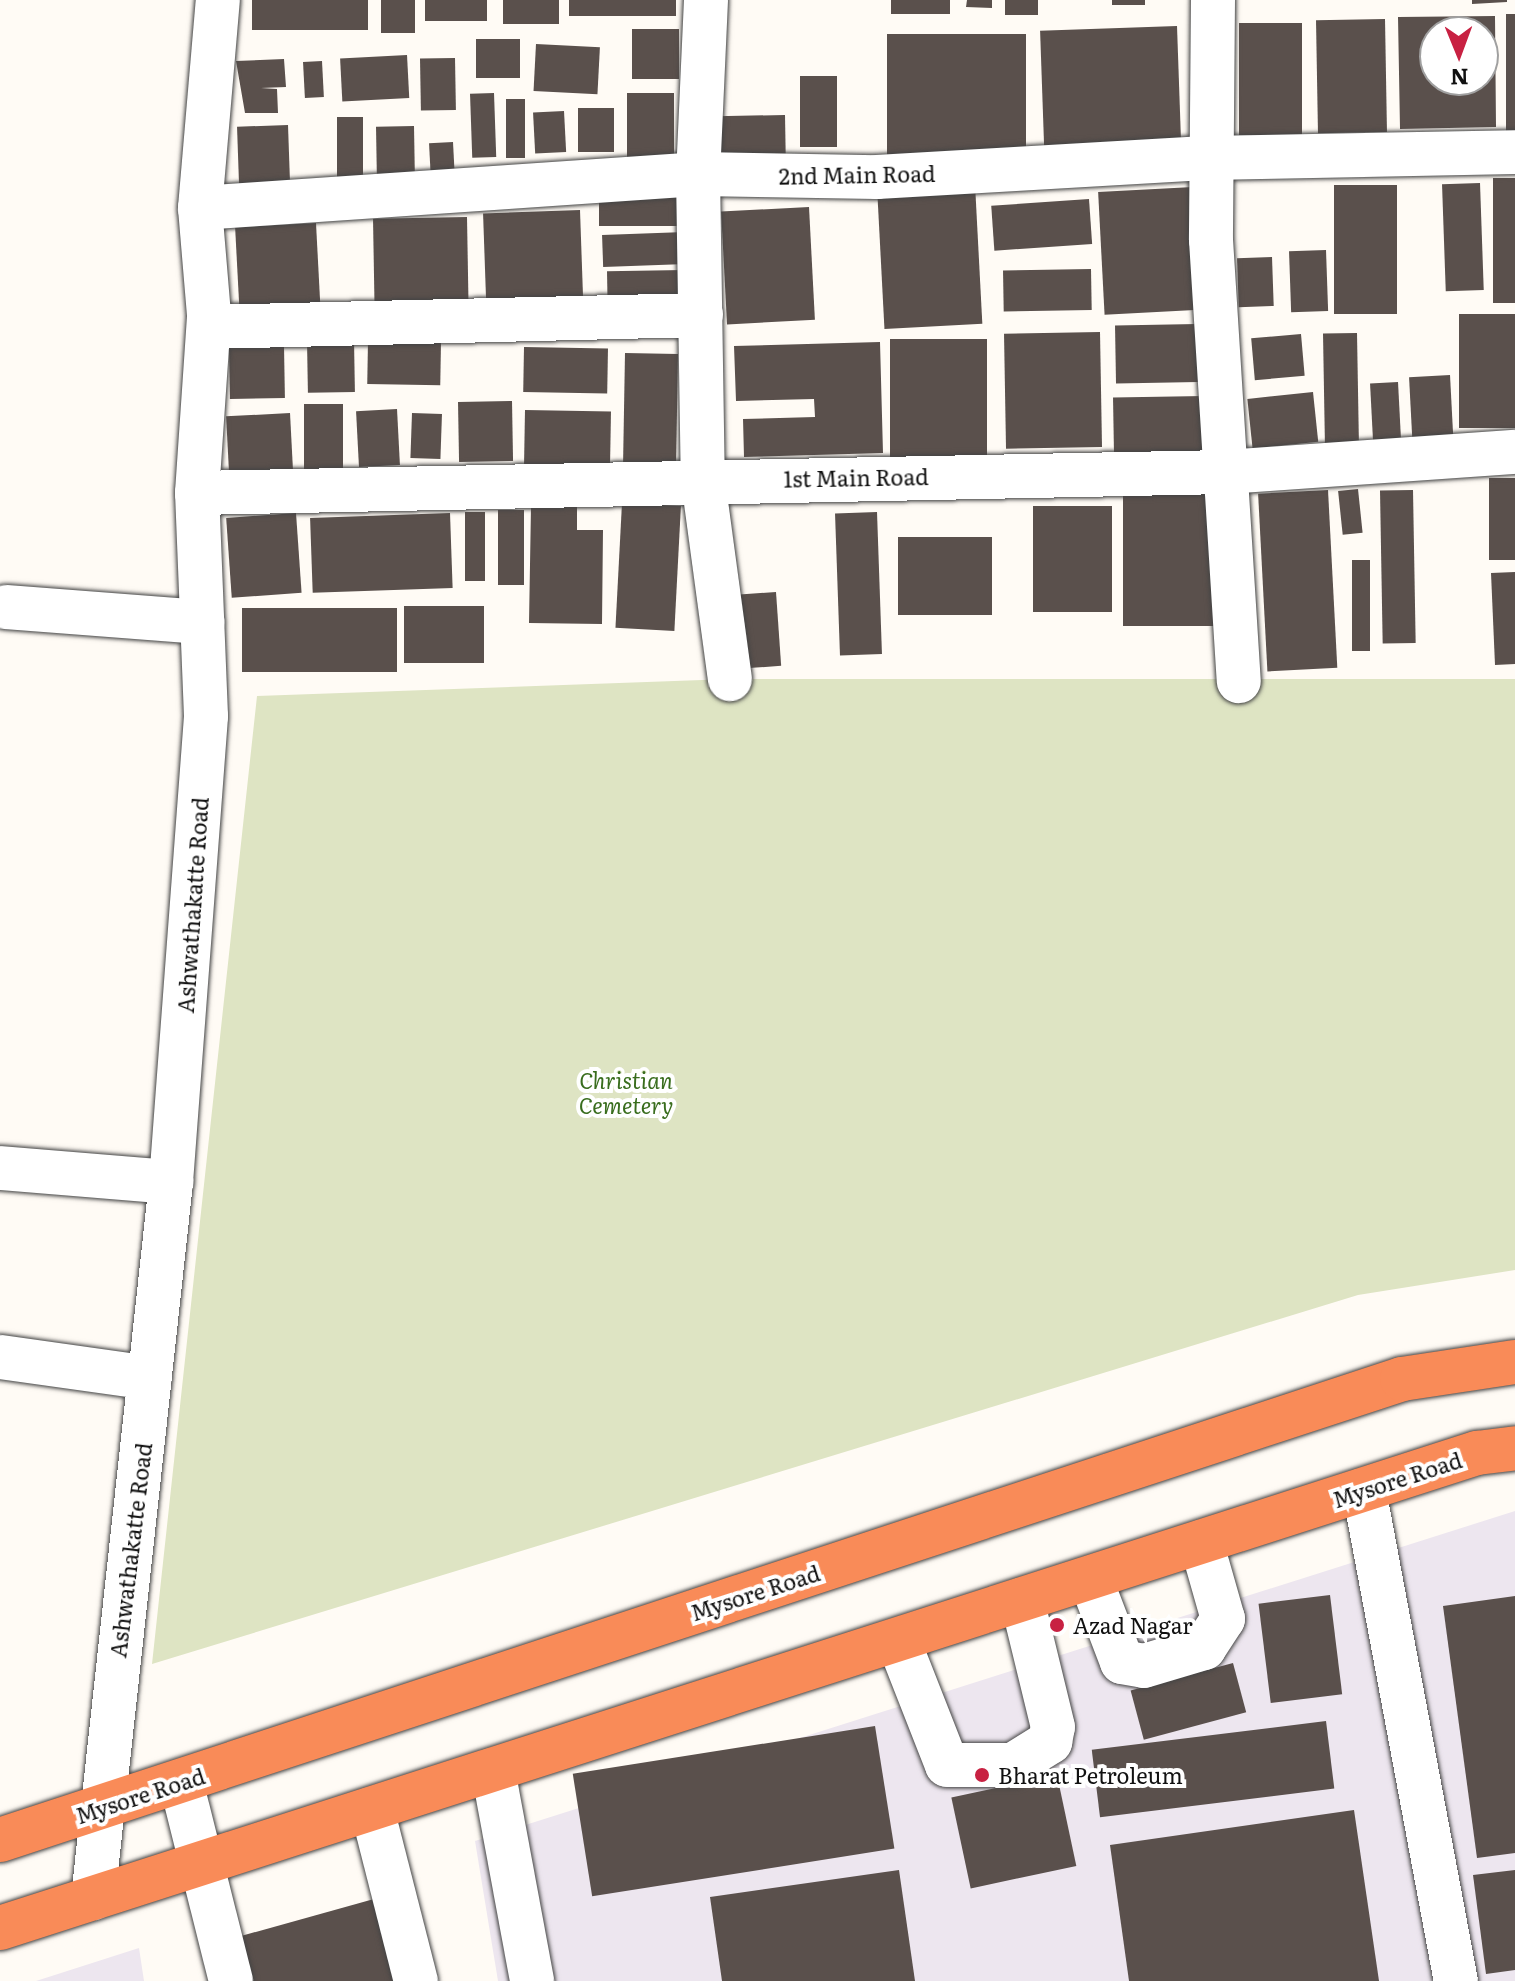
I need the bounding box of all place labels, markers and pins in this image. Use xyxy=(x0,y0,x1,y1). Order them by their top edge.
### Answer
place label: Azad Nagar xyxy=(1073,1612,1193,1638)
marker: Azad Nagar xyxy=(1048,1616,1066,1634)
place label: Bharat Petroleum xyxy=(998,1762,1183,1788)
marker: Bharat Petroleum xyxy=(973,1766,991,1784)

